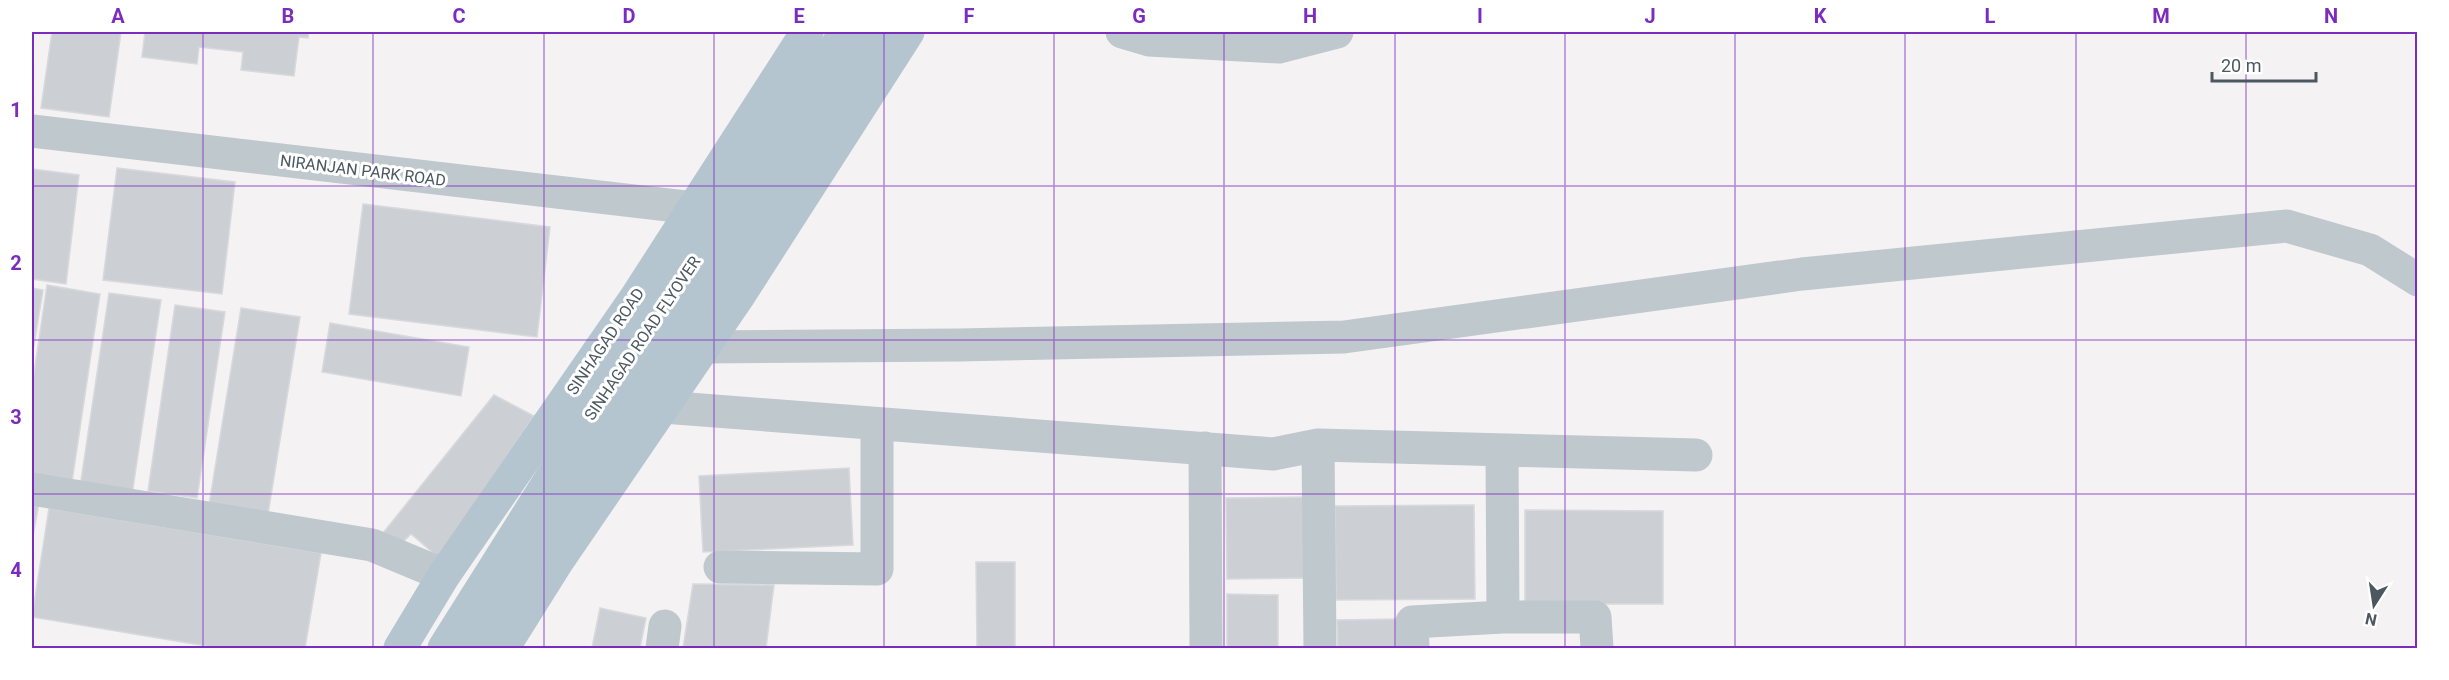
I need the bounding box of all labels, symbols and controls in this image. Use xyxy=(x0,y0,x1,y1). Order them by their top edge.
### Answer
text: A xyxy=(111,4,125,28)
text: B xyxy=(282,4,294,28)
text: C xyxy=(452,4,466,28)
text: D xyxy=(623,4,636,28)
text: E xyxy=(793,4,805,28)
text: F xyxy=(964,4,975,28)
text: G xyxy=(1132,4,1146,28)
text: H xyxy=(1303,4,1317,28)
text: I xyxy=(1477,4,1483,28)
text: J xyxy=(1644,4,1656,28)
text: K xyxy=(1814,4,1827,28)
text: L xyxy=(1985,4,1996,28)
text: M xyxy=(2152,4,2170,28)
text: N xyxy=(2324,4,2338,28)
scale bar xyxy=(2212,45,2316,83)
text: 20 m xyxy=(2221,55,2261,76)
text: 1 xyxy=(10,98,22,122)
street label: NIRANJAN PARK ROAD xyxy=(279,151,447,190)
text: 2 xyxy=(10,251,22,275)
street label: SINHAGAD ROAD FLYOVER xyxy=(580,252,704,424)
street label: SINHAGAD ROAD xyxy=(562,284,648,398)
text: 3 xyxy=(10,405,22,429)
text: 4 xyxy=(10,558,22,582)
north arrow xyxy=(2344,575,2404,635)
text: N xyxy=(2363,609,2378,630)

